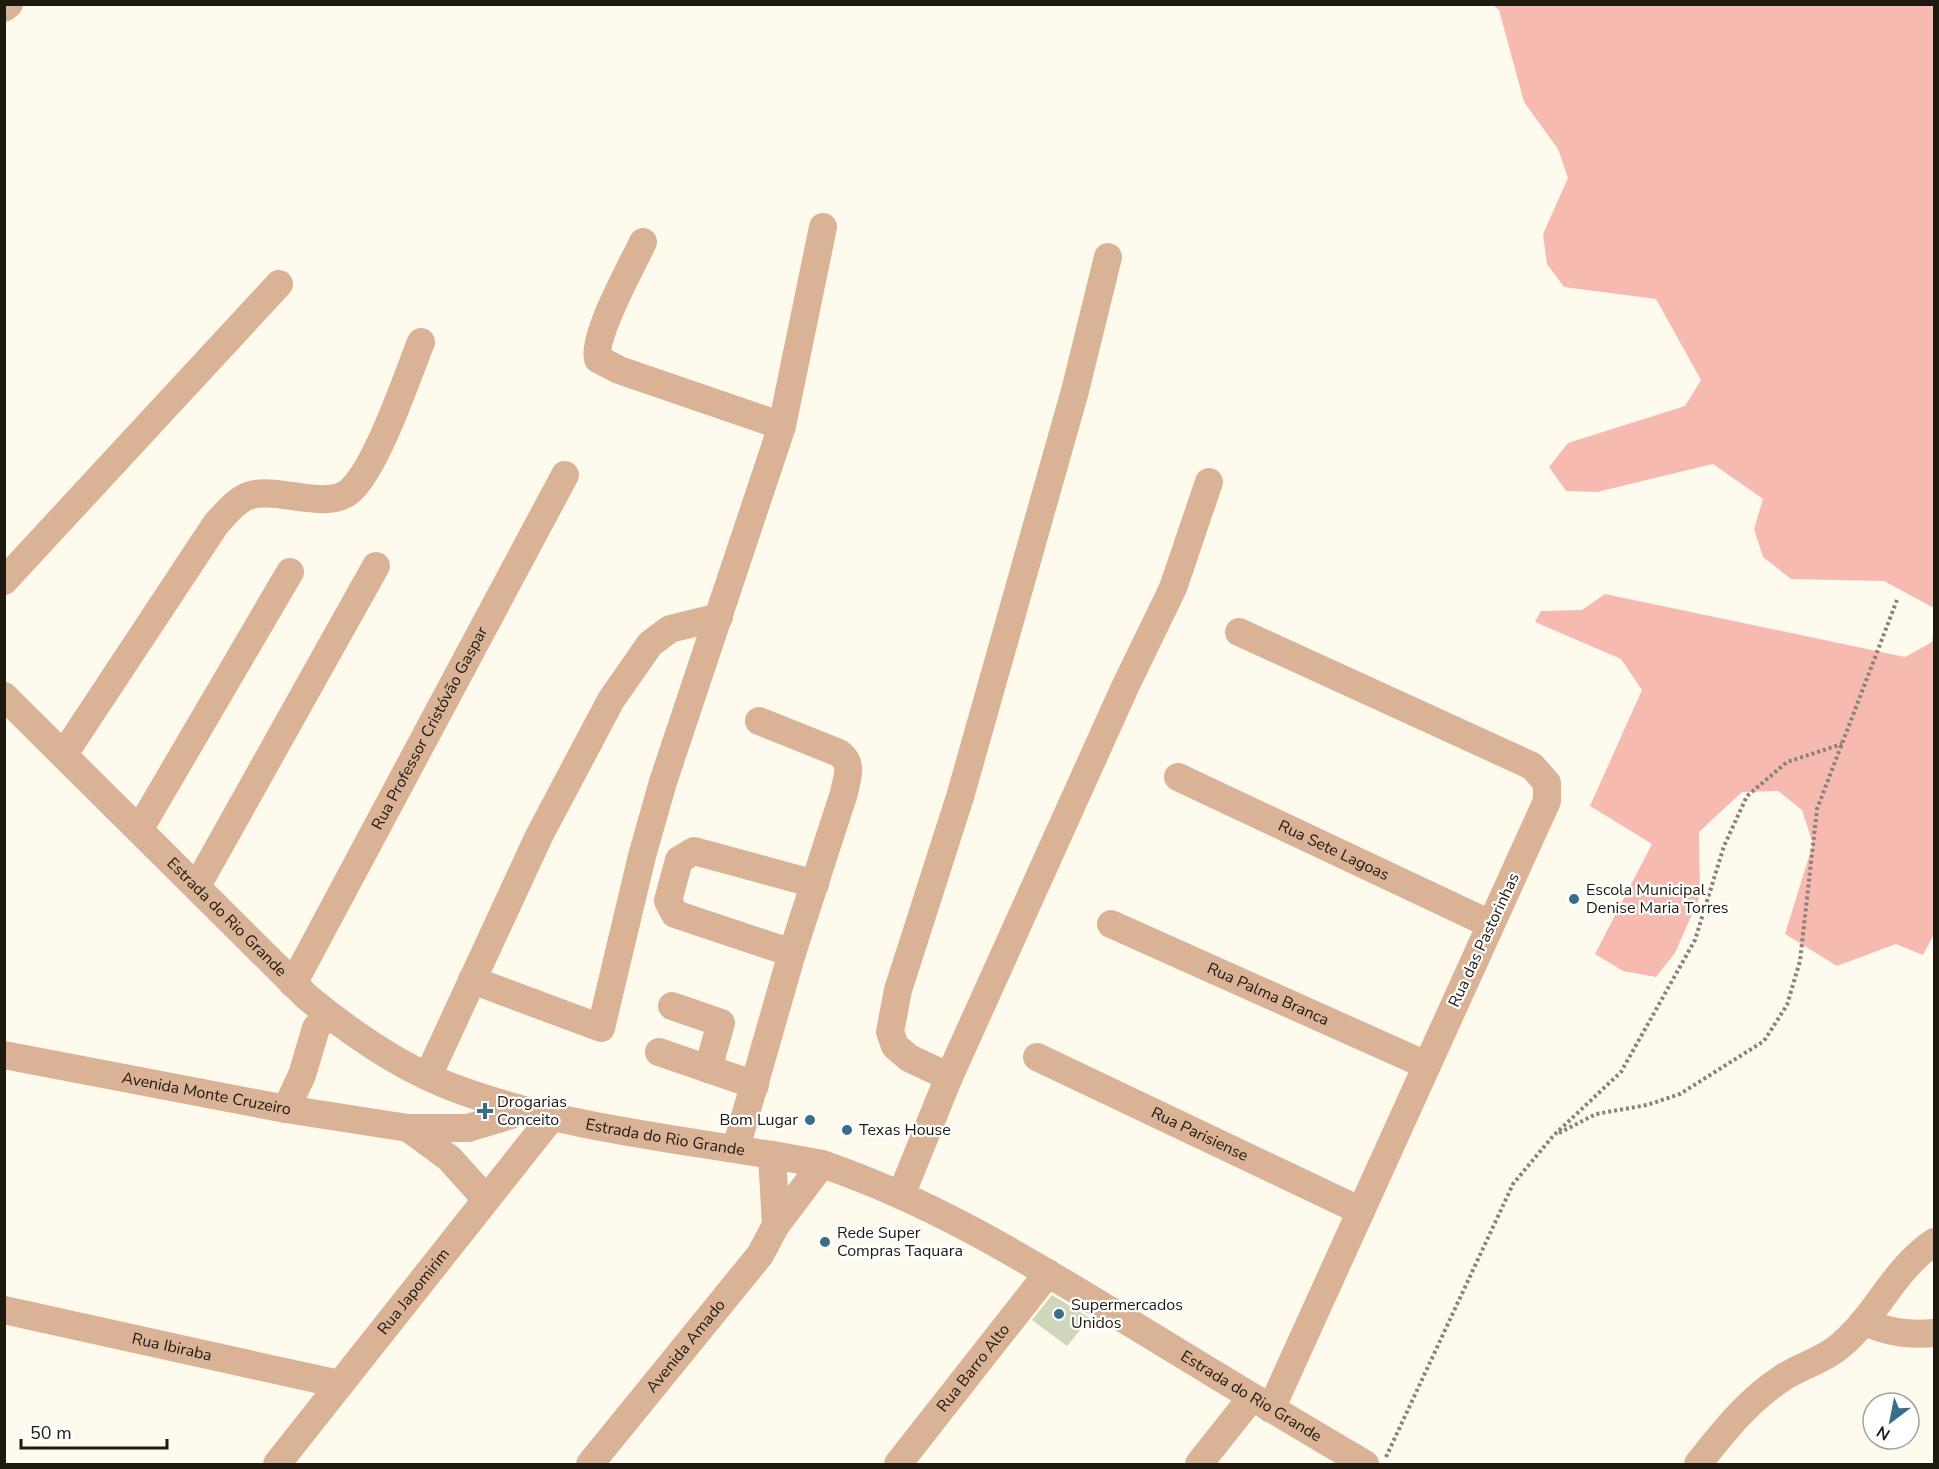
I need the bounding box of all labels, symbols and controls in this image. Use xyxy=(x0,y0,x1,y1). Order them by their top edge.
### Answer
street label: Rua Professor Cristóvão Gaspar xyxy=(366,622,493,834)
street label: Rua Sete Lagoas xyxy=(1274,815,1393,886)
street label: Estrada do Rio Grande xyxy=(162,853,292,982)
street label: Rua das Pastorinhas xyxy=(1443,869,1525,1011)
place label: Escola Municipal Denise Maria Torres xyxy=(1586,879,1729,919)
marker: Escola Municipal Denise Maria Torres xyxy=(1567,892,1581,906)
street label: Rua Palma Branca xyxy=(1203,957,1332,1031)
street label: Avenida Monte Cruzeiro xyxy=(120,1067,293,1121)
place label: Drogarias Conceito xyxy=(497,1091,567,1131)
street label: Rua Parisiense xyxy=(1147,1102,1252,1167)
marker: Drogarias Conceito xyxy=(478,1104,492,1118)
place label: Bom Lugar xyxy=(719,1109,798,1131)
street label: Estrada do Rio Grande xyxy=(584,1113,746,1162)
marker: Bom Lugar xyxy=(803,1113,817,1127)
place label: Texas House xyxy=(859,1119,951,1141)
marker: Texas House xyxy=(840,1123,854,1137)
place label: Rede Super Compras Taquara xyxy=(837,1222,963,1262)
marker: Rede Super Compras Taquara xyxy=(818,1235,832,1249)
street label: Rua Japomirim xyxy=(372,1244,455,1339)
place label: Supermercados Unidos xyxy=(1071,1294,1183,1334)
street label: Avenida Amado xyxy=(641,1295,731,1398)
marker: Supermercados Unidos xyxy=(1052,1307,1066,1321)
street label: Rua Barro Alto xyxy=(932,1319,1015,1417)
street label: Rua Ibiraba xyxy=(130,1328,214,1367)
street label: Estrada do Rio Grande xyxy=(1176,1345,1326,1447)
north arrow xyxy=(1861,1391,1921,1451)
scale bar xyxy=(21,1412,166,1450)
text: N xyxy=(1873,1420,1894,1445)
text: 50 m xyxy=(30,1421,72,1445)

